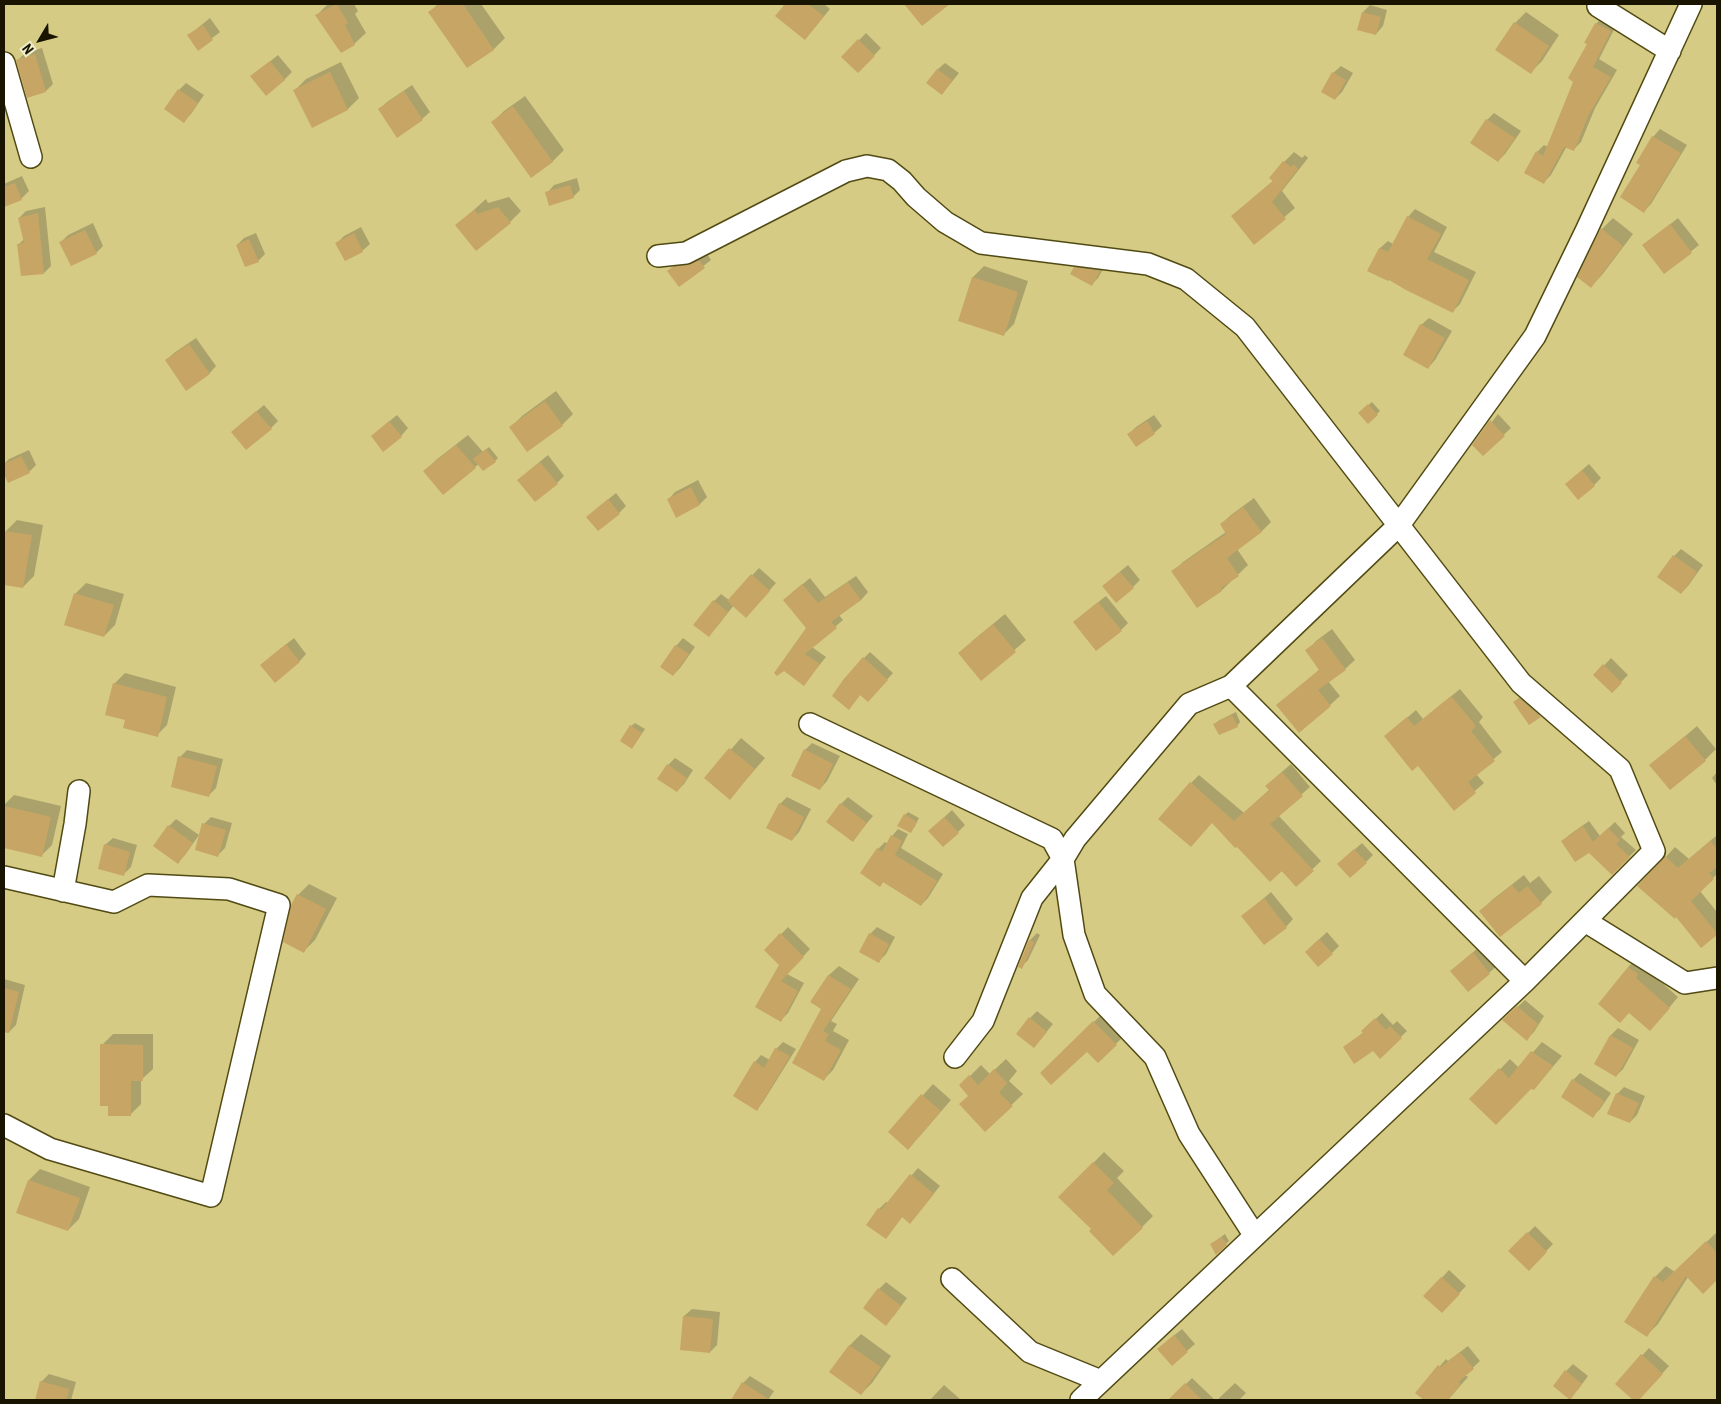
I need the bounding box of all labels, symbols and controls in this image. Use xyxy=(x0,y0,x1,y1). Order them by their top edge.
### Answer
north arrow xyxy=(15,15,65,65)
text: N xyxy=(19,41,37,57)

